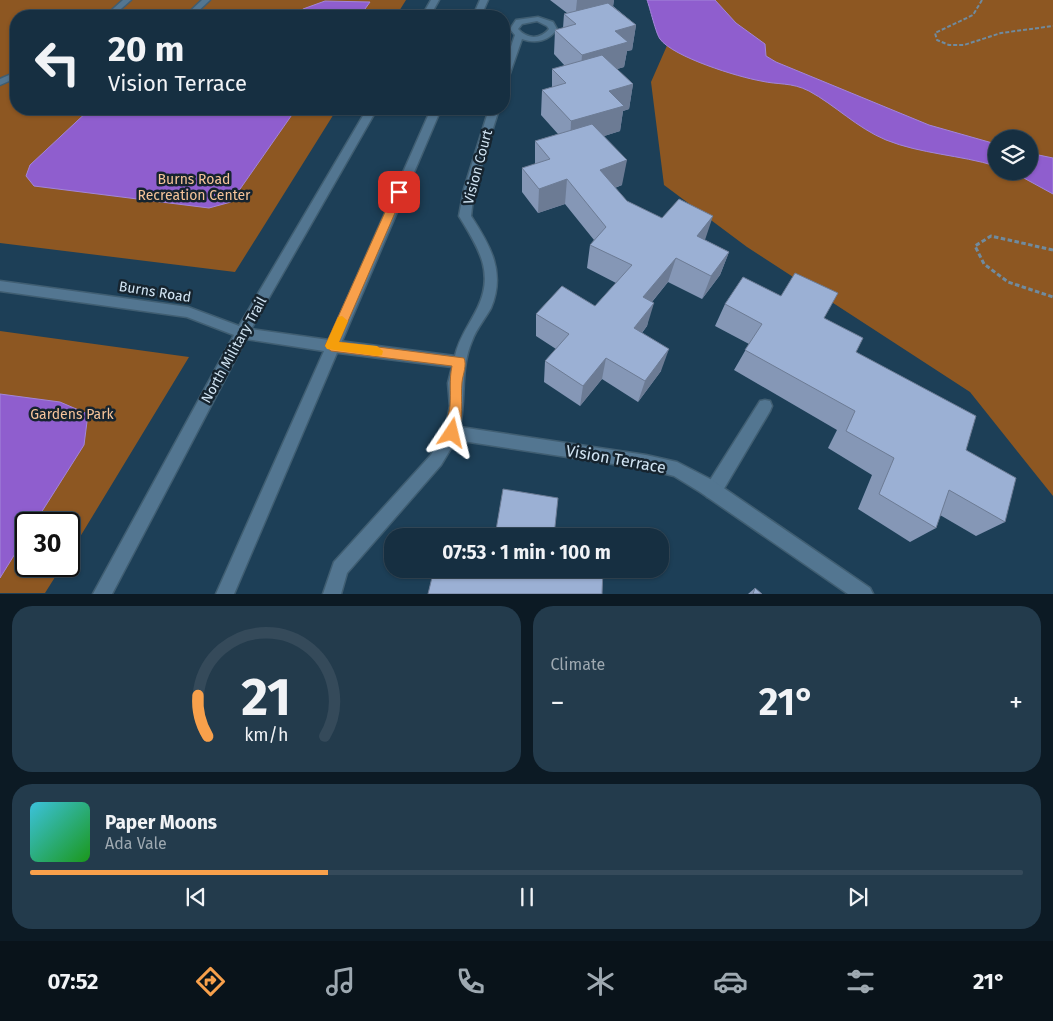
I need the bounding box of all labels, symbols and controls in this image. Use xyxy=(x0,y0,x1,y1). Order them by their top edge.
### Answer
text: 20 m xyxy=(108,28,184,70)
icon: left xyxy=(25,30,90,95)
text: Vision Terrace xyxy=(108,70,247,97)
street label: Vision Court xyxy=(460,127,496,206)
map controls xyxy=(988,130,1038,180)
button: layers xyxy=(988,130,1038,180)
park label: Burns Road Recreation Center xyxy=(137,171,251,204)
pin xyxy=(378,171,420,213)
icon: arrive xyxy=(385,178,413,206)
street label: Burns Road xyxy=(118,278,192,306)
street label: North Military Trail xyxy=(198,294,270,406)
park label: Gardens Park xyxy=(30,406,115,423)
position arrow xyxy=(425,406,477,458)
street label: Vision Terrace xyxy=(565,441,667,477)
speed limit sign: 30 xyxy=(15,512,80,577)
text: 07:53 · 1 min · 100 m xyxy=(442,541,611,564)
text: Climate xyxy=(551,655,605,674)
text: 21 xyxy=(241,666,291,729)
text: 21° xyxy=(759,679,815,725)
text: − xyxy=(551,686,565,719)
text: + xyxy=(1009,686,1023,719)
text: km/h xyxy=(244,724,288,746)
text: Paper Moons xyxy=(105,811,217,834)
text: Ada Vale xyxy=(105,834,167,853)
icon: previous xyxy=(182,883,210,911)
icon: pause xyxy=(513,883,541,911)
icon: next xyxy=(844,883,872,911)
icon: directions xyxy=(193,964,228,999)
icon: music xyxy=(323,964,358,999)
icon: phone xyxy=(453,964,488,999)
icon: climate xyxy=(583,964,618,999)
icon: car xyxy=(713,964,748,999)
icon: filters xyxy=(843,964,878,999)
text: 07:52 xyxy=(47,968,99,995)
text: 21° xyxy=(973,968,1006,995)

